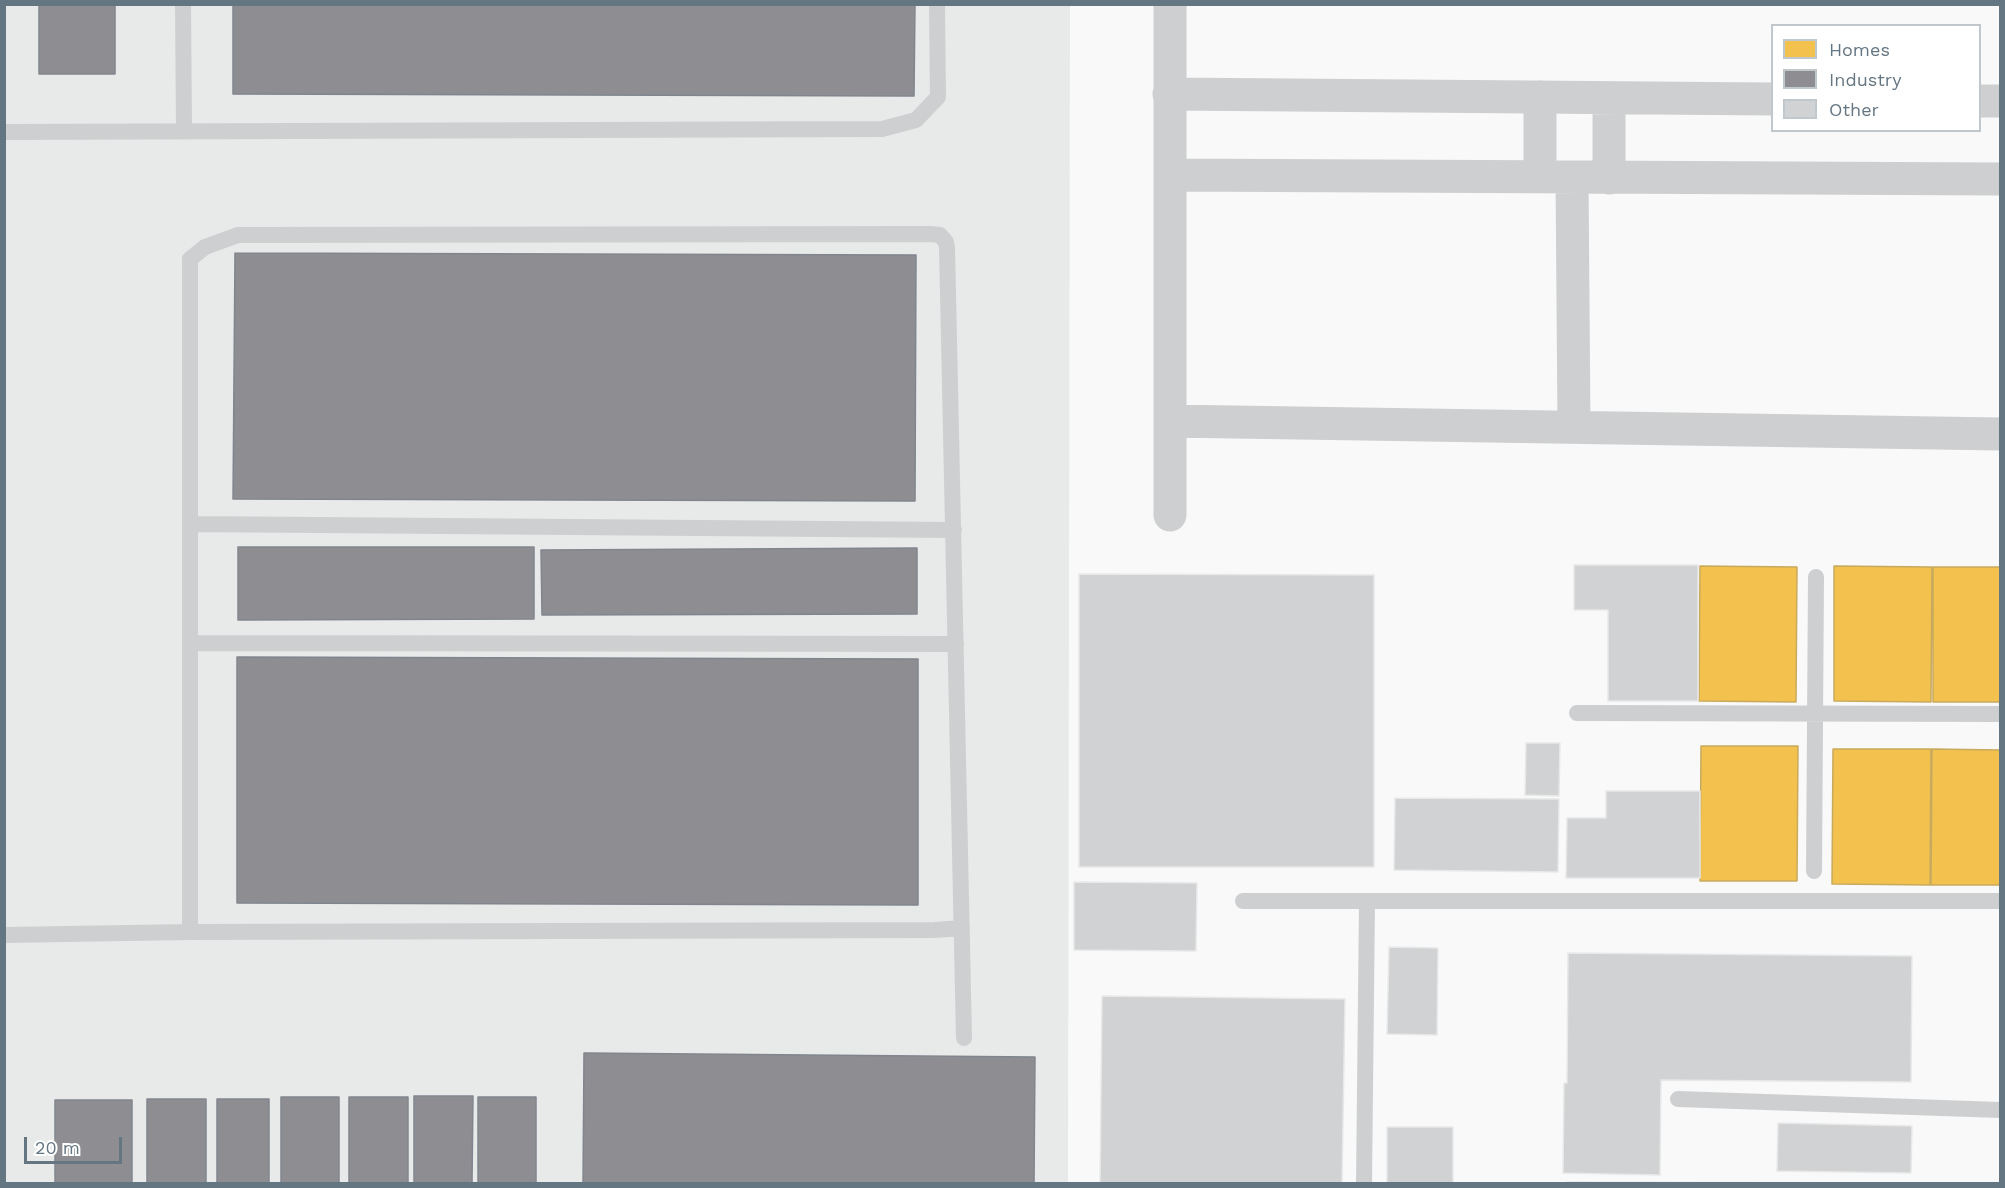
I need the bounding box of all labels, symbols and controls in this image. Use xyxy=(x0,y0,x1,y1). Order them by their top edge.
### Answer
legend xyxy=(1771,24,1981,132)
text: Homes xyxy=(1829,39,1890,60)
text: Industry xyxy=(1829,69,1901,90)
text: Other xyxy=(1829,99,1879,120)
scale bar xyxy=(27,1125,124,1163)
text: 20 m xyxy=(35,1137,80,1158)

